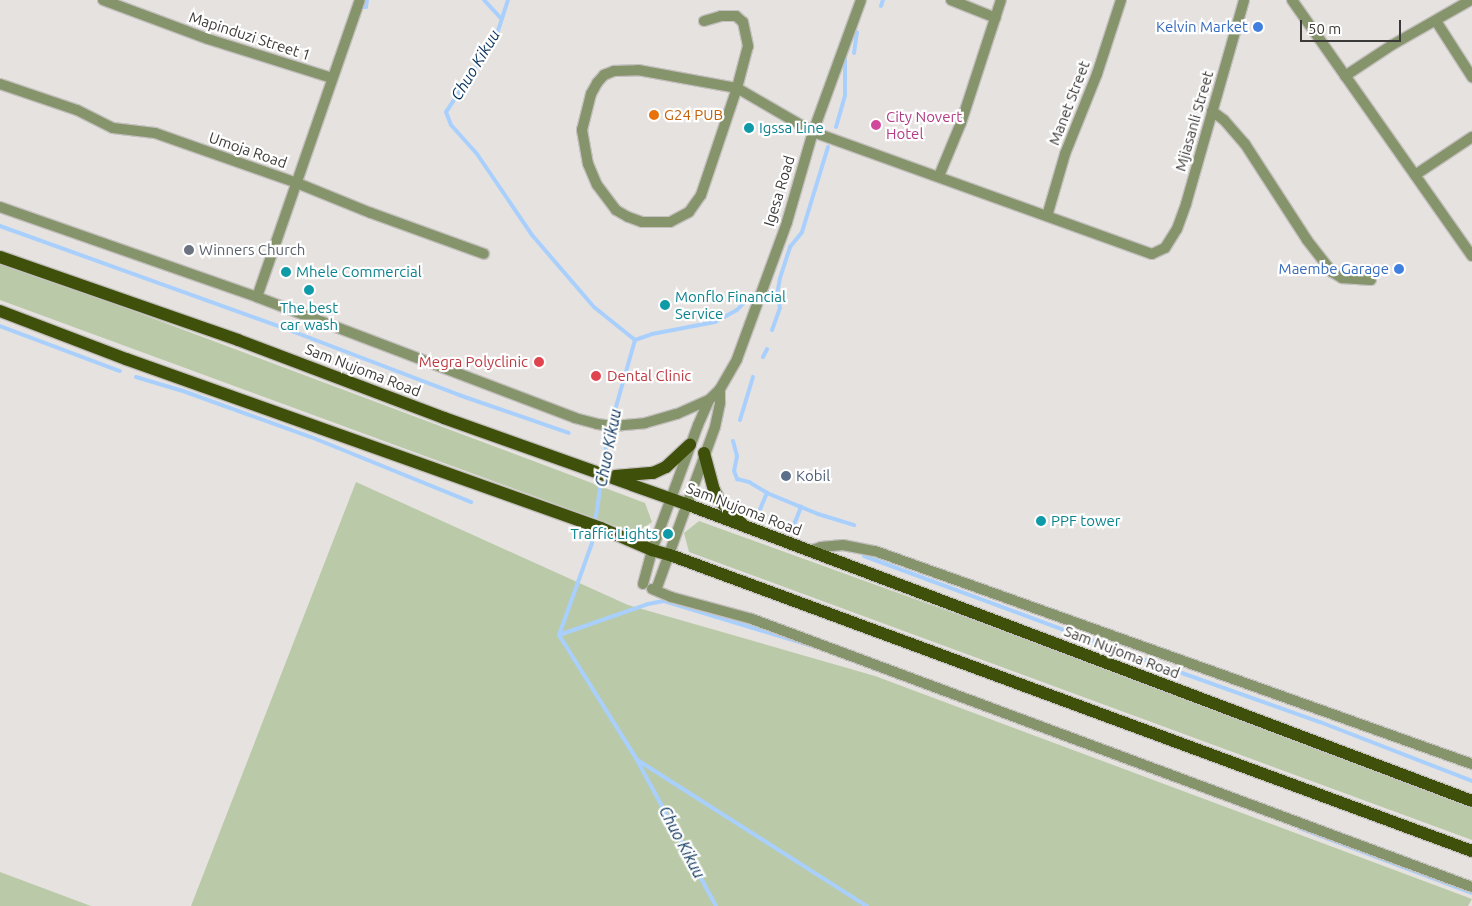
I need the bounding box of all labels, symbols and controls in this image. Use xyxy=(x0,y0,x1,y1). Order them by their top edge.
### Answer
street label: Mapinduzi Street 1 xyxy=(187,8,313,64)
scale bar xyxy=(1302,10,1403,42)
place label: Kelvin Market xyxy=(1156,18,1248,36)
text: 50 m xyxy=(1308,20,1341,37)
marker: Kelvin Market xyxy=(1252,21,1264,33)
water label: Chuo Kikuu xyxy=(446,26,504,104)
street label: Manet Street xyxy=(1045,58,1093,148)
street label: Mjiasanli Street xyxy=(1171,69,1217,173)
place label: G24 PUB xyxy=(664,106,723,124)
place label: City Novert Hotel xyxy=(886,107,962,142)
marker: G24 PUB xyxy=(648,109,660,121)
place label: Igssa Line xyxy=(759,119,824,137)
marker: City Novert Hotel xyxy=(870,119,882,131)
marker: Igssa Line xyxy=(743,122,755,134)
street label: Umoja Road xyxy=(207,128,289,172)
street label: Igesa Road xyxy=(760,153,798,229)
place label: Winners Church xyxy=(199,241,305,259)
marker: Winners Church xyxy=(183,244,195,256)
place label: Maembe Garage xyxy=(1279,260,1389,278)
place label: Mhele Commercial xyxy=(296,263,422,281)
marker: Maembe Garage xyxy=(1393,263,1405,275)
marker: Mhele Commercial xyxy=(280,266,292,278)
marker: The best car wash xyxy=(303,284,315,296)
place label: Monflo Financial Service xyxy=(675,287,786,322)
place label: The best car wash xyxy=(280,298,338,333)
marker: Monflo Financial Service xyxy=(659,299,671,311)
street label: Sam Nujoma Road xyxy=(303,340,423,400)
place label: Megra Polyclinic xyxy=(419,353,528,371)
marker: Megra Polyclinic xyxy=(532,355,546,369)
place label: Dental Clinic xyxy=(607,367,691,385)
marker: Dental Clinic xyxy=(589,369,603,383)
water label: Chuo Kikuu xyxy=(591,407,625,489)
place label: Kobil xyxy=(796,467,830,485)
marker: Kobil xyxy=(780,470,792,482)
street label: Sam Nujoma Road xyxy=(684,479,804,539)
place label: PPF tower xyxy=(1051,512,1120,530)
marker: PPF tower xyxy=(1035,515,1047,527)
place label: Traffic Lights xyxy=(570,525,658,543)
marker: Traffic Lights xyxy=(662,528,674,540)
street label: Sam Nujoma Road xyxy=(1062,622,1182,682)
water label: Chuo Kikuu xyxy=(655,803,709,881)

